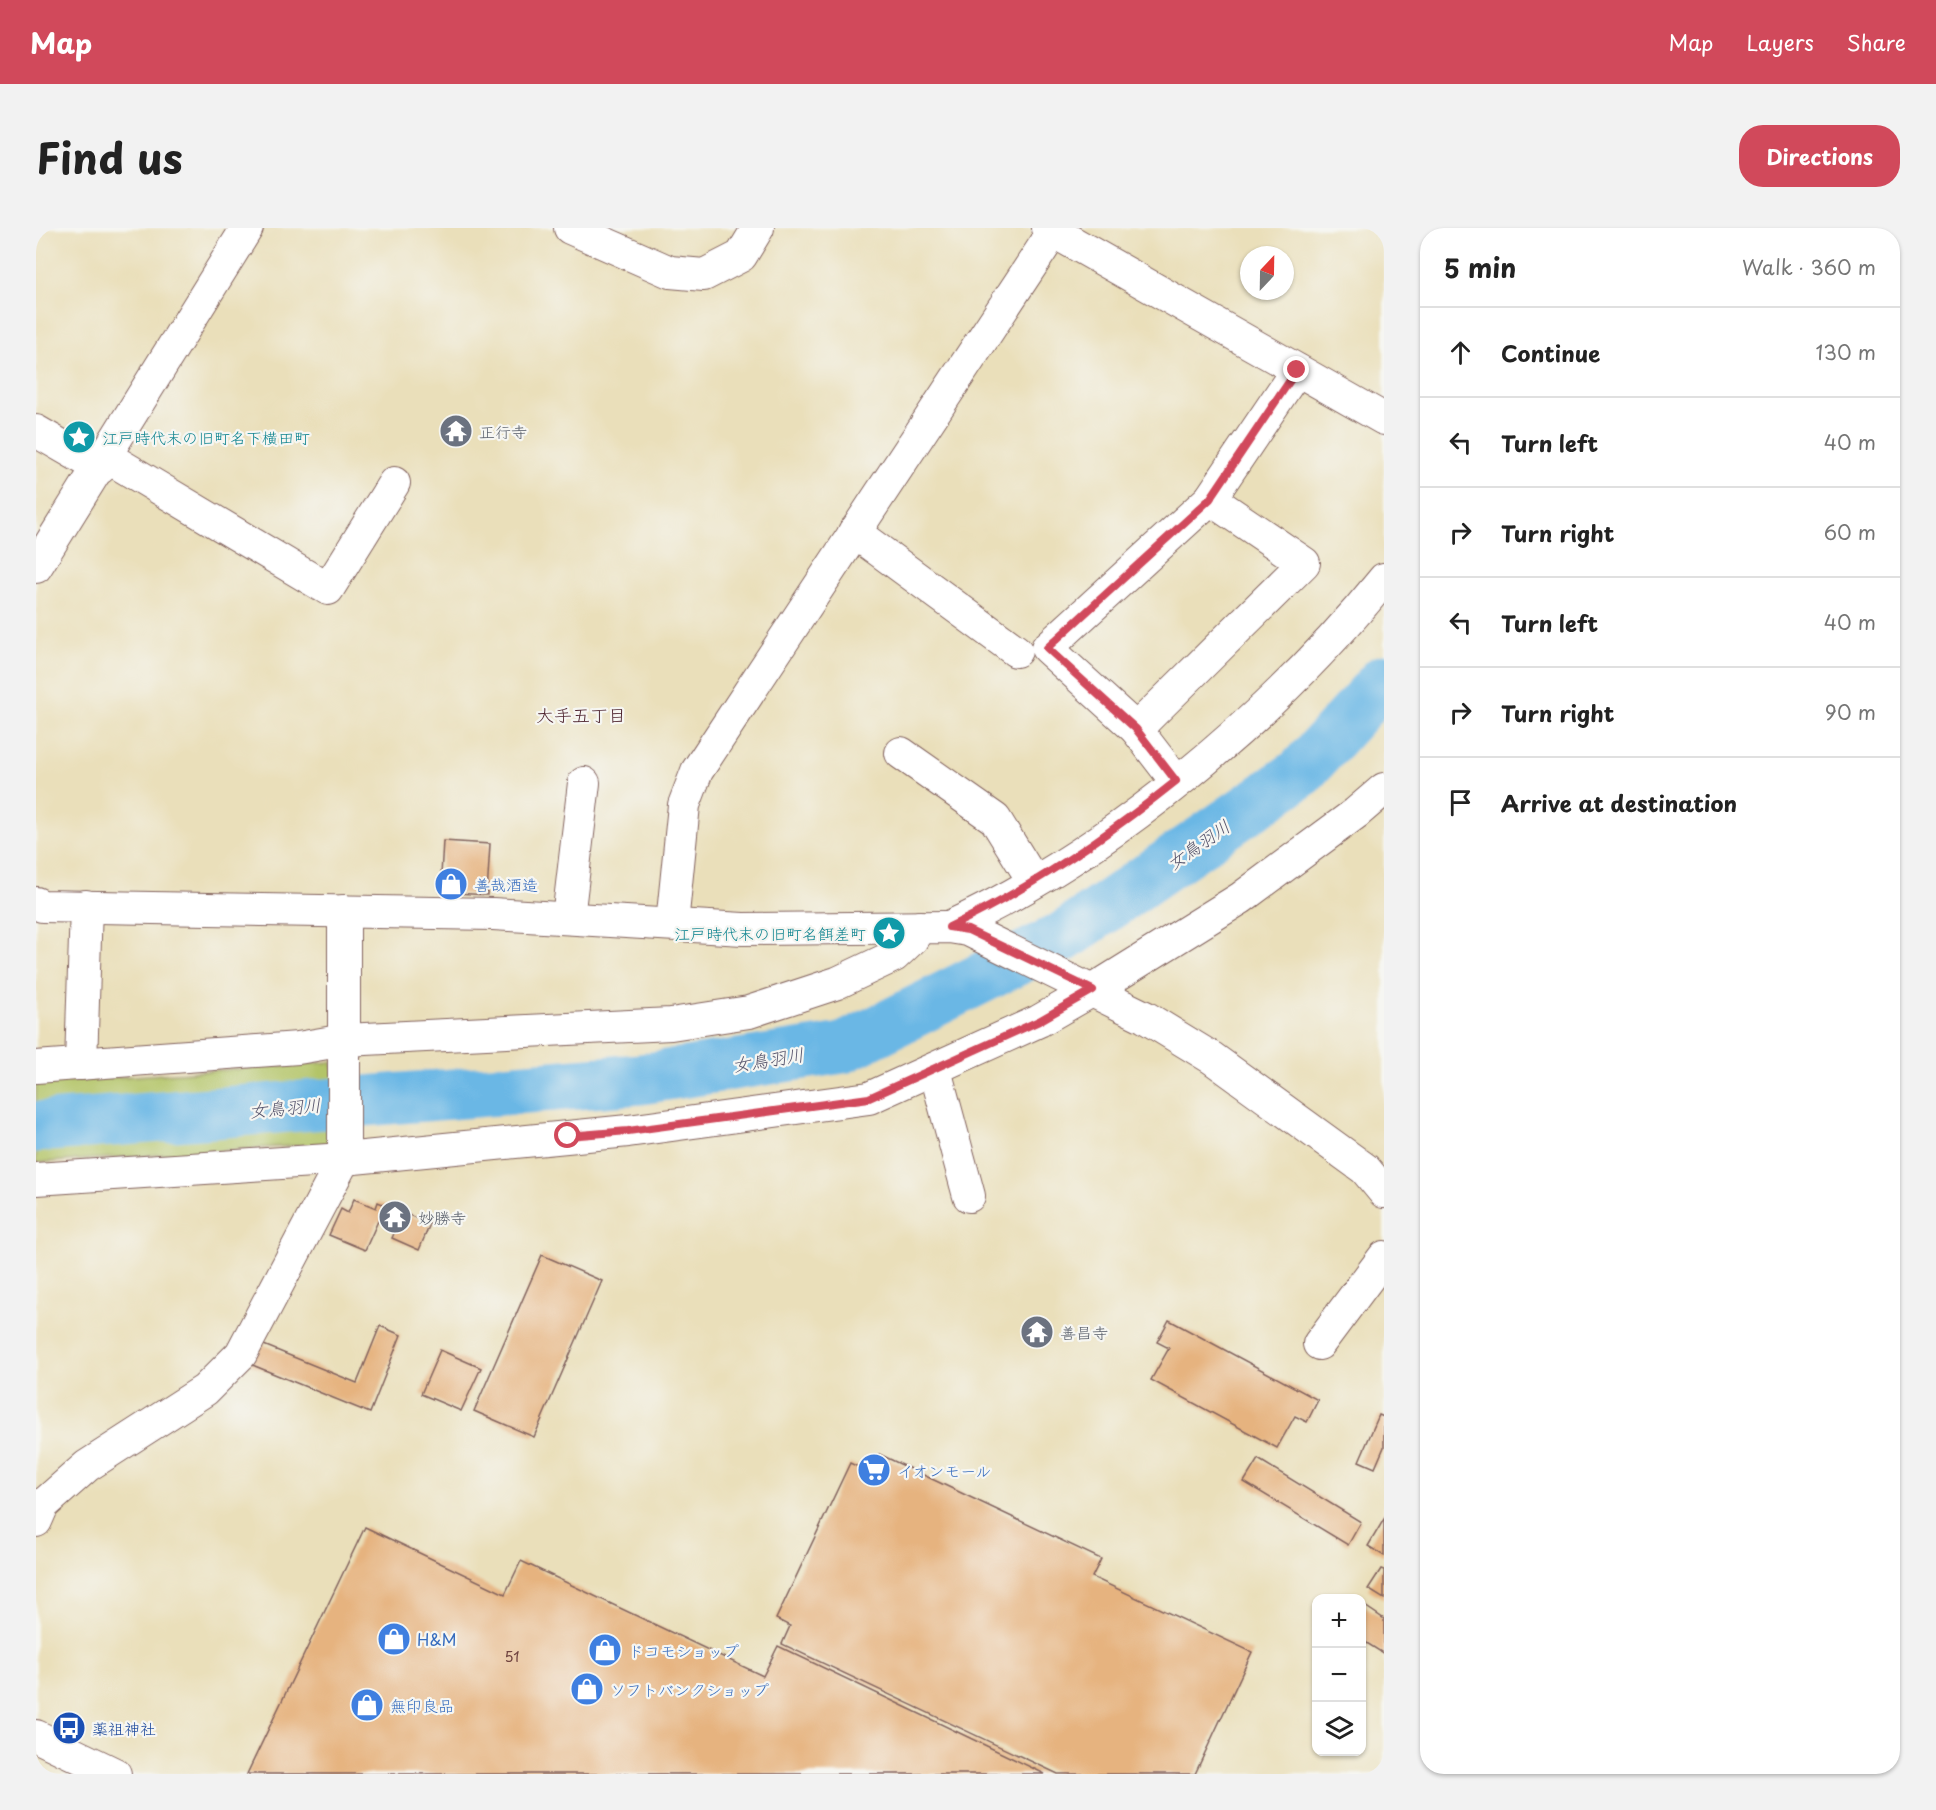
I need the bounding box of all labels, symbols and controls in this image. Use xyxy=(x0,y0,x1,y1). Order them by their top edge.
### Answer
text: Map xyxy=(30,21,92,64)
text: Map xyxy=(1669,26,1713,58)
text: Layers xyxy=(1746,26,1814,58)
text: Share xyxy=(1847,26,1906,58)
text: Find us xyxy=(36,125,183,188)
button: Directions xyxy=(1739,125,1900,187)
north arrow xyxy=(1240,246,1294,300)
text: 5 min xyxy=(1444,248,1516,287)
text: Walk · 360 m xyxy=(1742,252,1876,282)
icon: ahead xyxy=(1444,336,1477,369)
text: Continue xyxy=(1501,336,1600,369)
text: 130 m xyxy=(1816,337,1876,367)
route end xyxy=(1283,356,1309,382)
temple icon: 正行寺 xyxy=(438,413,474,449)
place icon: 江戸時代末の旧町名下横田町 xyxy=(61,419,97,455)
place label: 正行寺 xyxy=(479,419,527,443)
place label: 江戸時代末の旧町名下横田町 xyxy=(102,425,310,449)
icon: left xyxy=(1444,426,1477,459)
text: Turn left xyxy=(1501,426,1598,459)
text: 40 m xyxy=(1824,427,1876,457)
icon: right xyxy=(1444,516,1477,549)
text: Turn right xyxy=(1501,516,1614,549)
text: 60 m xyxy=(1824,517,1876,547)
icon: left xyxy=(1444,606,1477,639)
text: Turn left xyxy=(1501,606,1598,639)
text: 40 m xyxy=(1824,607,1876,637)
icon: right xyxy=(1444,696,1477,729)
text: Turn right xyxy=(1501,696,1614,729)
text: 90 m xyxy=(1825,697,1876,727)
district label: 大手五丁目 xyxy=(536,701,626,728)
icon: arrive xyxy=(1444,786,1477,819)
text: Arrive at destination xyxy=(1501,786,1737,819)
water label: 女鳥羽川 xyxy=(1161,812,1235,876)
shop icon: 善哉酒造 xyxy=(433,866,469,902)
place label: 善哉酒造 xyxy=(474,872,538,896)
place icon: 江戸時代末の旧町名餌差町 xyxy=(871,915,907,951)
place label: 江戸時代末の旧町名餌差町 xyxy=(674,921,866,945)
water label: 女鳥羽川 xyxy=(730,1040,806,1078)
water label: 女鳥羽川 xyxy=(248,1090,322,1124)
route start xyxy=(554,1122,580,1148)
temple icon: 妙勝寺 xyxy=(377,1199,413,1235)
place label: 妙勝寺 xyxy=(418,1205,466,1229)
temple icon: 善昌寺 xyxy=(1019,1314,1055,1350)
place label: 善昌寺 xyxy=(1060,1320,1108,1344)
supermarket icon: イオンモール xyxy=(856,1452,892,1488)
place label: イオンモール xyxy=(897,1458,991,1482)
map controls xyxy=(1312,1594,1366,1756)
button: + xyxy=(1312,1594,1366,1648)
shop icon: H&M xyxy=(376,1621,412,1657)
place label: H&M xyxy=(417,1627,457,1651)
shop icon: ドコモショップ xyxy=(587,1632,623,1668)
place label: ドコモショップ xyxy=(628,1638,739,1662)
house number: 51 xyxy=(505,1646,519,1667)
button: − xyxy=(1312,1648,1366,1702)
shop icon: ソフトバンクショップ xyxy=(569,1671,605,1707)
place label: ソフトバンクショップ xyxy=(610,1677,769,1701)
shop icon: 無印良品 xyxy=(349,1687,385,1723)
place label: 無印良品 xyxy=(390,1693,454,1717)
button: layers xyxy=(1312,1702,1366,1756)
bus stop icon: 薬祖神社 xyxy=(51,1710,87,1746)
place label: 薬祖神社 xyxy=(92,1716,156,1740)

